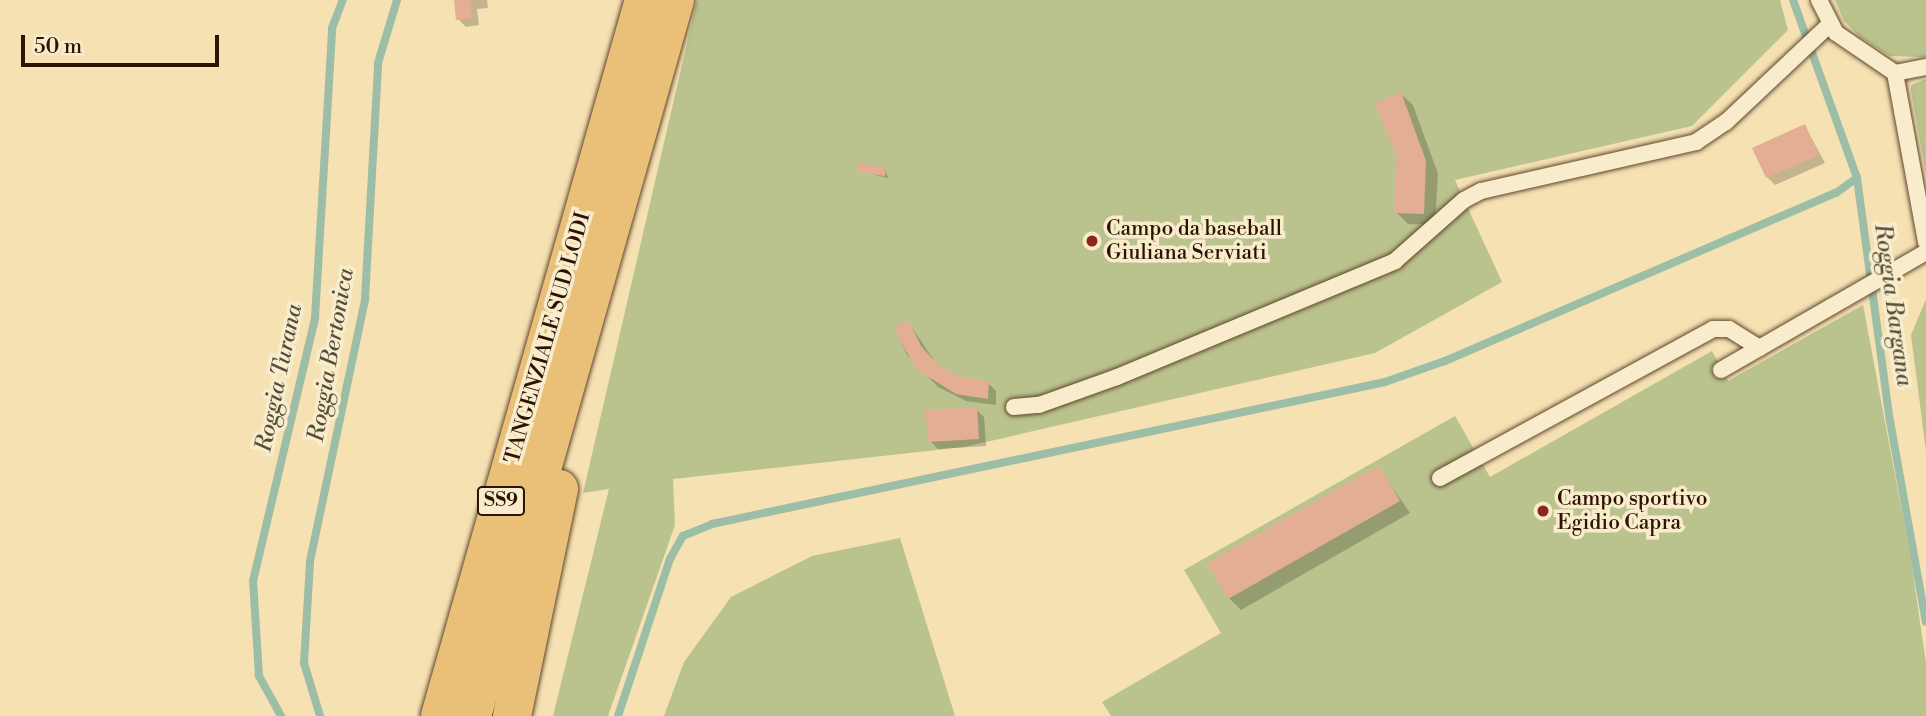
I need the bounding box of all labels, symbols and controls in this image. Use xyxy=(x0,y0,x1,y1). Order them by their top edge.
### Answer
scale bar xyxy=(24,21,222,65)
text: 50 m xyxy=(34,34,82,60)
street label: TANGENZIALE SUD LODI xyxy=(500,209,596,467)
place label: Campo da baseball Giuliana Serviati xyxy=(1106,216,1282,266)
water label: Roggia Bargana xyxy=(1868,222,1918,388)
marker: Campo da baseball Giuliana Serviati xyxy=(1084,233,1100,249)
water label: Roggia Bertonica xyxy=(302,266,360,444)
water label: Roggia Turana xyxy=(250,301,308,455)
road number: SS9 xyxy=(476,486,526,516)
place label: Campo sportivo Egidio Capra xyxy=(1557,486,1708,536)
marker: Campo sportivo Egidio Capra xyxy=(1535,503,1551,519)

